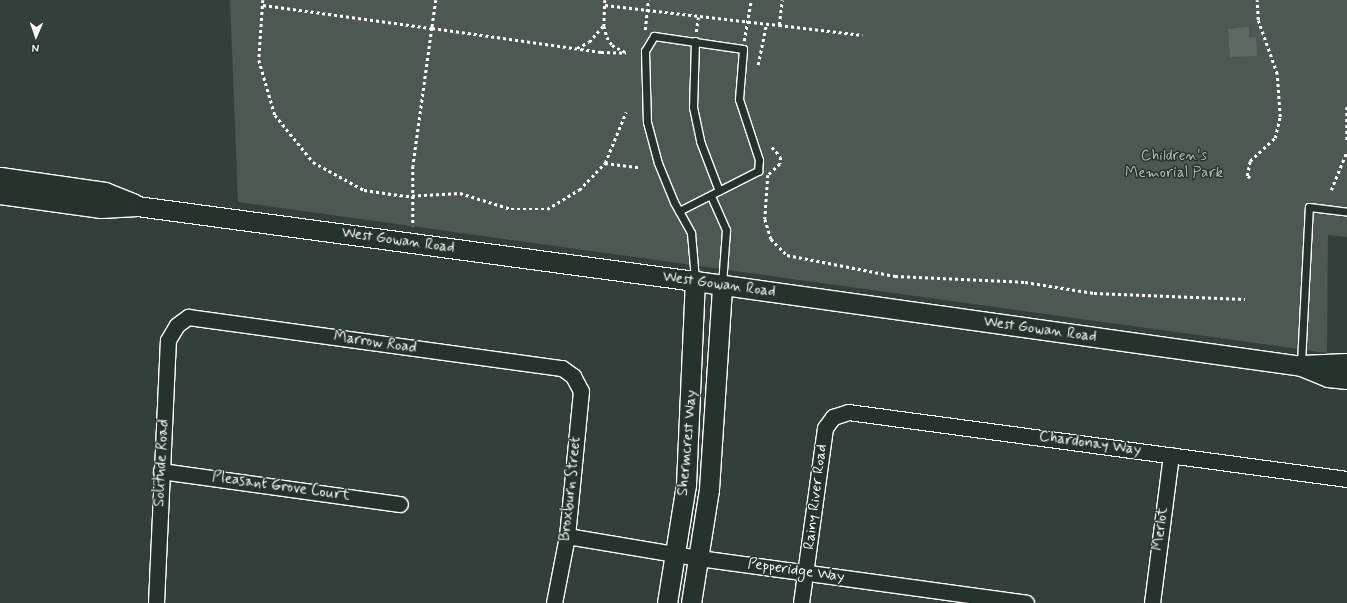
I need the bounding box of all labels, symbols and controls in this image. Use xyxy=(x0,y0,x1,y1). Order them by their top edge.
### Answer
north arrow xyxy=(16,16,56,56)
text: N xyxy=(32,41,39,55)
park label: Children's Memorial Park xyxy=(1125,147,1223,182)
street label: West Gowan Road xyxy=(340,224,456,258)
street label: West Gowan Road xyxy=(661,268,777,302)
street label: West Gowan Road xyxy=(982,313,1098,347)
street label: Marrow Road xyxy=(332,328,418,358)
street label: Shermcrest Way xyxy=(674,389,702,497)
street label: Solitude Road xyxy=(151,419,173,507)
street label: Chardonay Way xyxy=(1038,428,1142,460)
street label: Broxburn Street xyxy=(556,435,586,543)
street label: Rainy River Road xyxy=(801,443,831,551)
street label: Pleasant Grove Court xyxy=(213,469,349,505)
street label: Merlot xyxy=(1149,506,1173,552)
street label: Pepperidge Way xyxy=(746,555,846,587)

